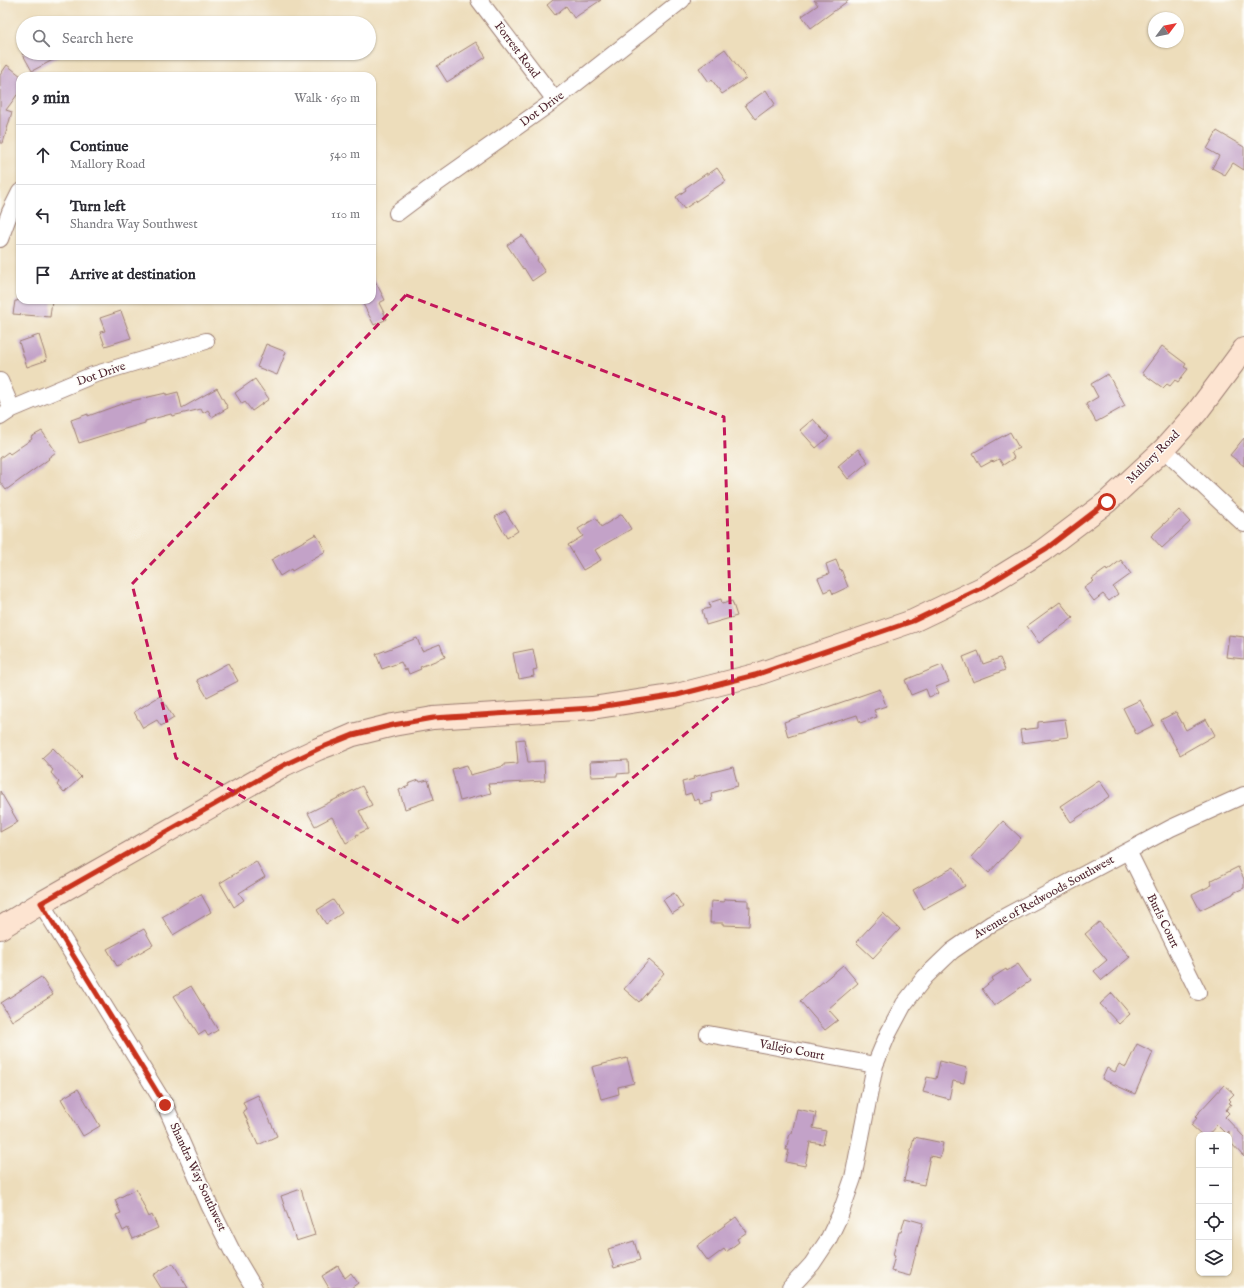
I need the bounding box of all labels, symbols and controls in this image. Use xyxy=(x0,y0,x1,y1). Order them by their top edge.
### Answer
north arrow xyxy=(1148,12,1184,48)
search box xyxy=(16,16,376,60)
street label: Forrest Road xyxy=(491,19,543,81)
icon: search xyxy=(30,27,52,49)
text: Search here xyxy=(62,29,133,48)
text: 9 min xyxy=(32,88,70,109)
street label: Dot Drive xyxy=(517,88,567,130)
text: Walk · 650 m xyxy=(294,90,360,107)
text: Continue xyxy=(70,137,128,156)
icon: ahead xyxy=(32,144,54,166)
text: 540 m xyxy=(330,146,360,163)
text: Mallory Road xyxy=(70,156,145,173)
text: Turn left xyxy=(70,197,126,216)
icon: left xyxy=(32,204,54,226)
text: 110 m xyxy=(331,206,360,223)
text: Shandra Way Southwest xyxy=(70,216,198,233)
icon: arrive xyxy=(32,264,54,286)
text: Arrive at destination xyxy=(70,265,196,284)
street label: Dot Drive xyxy=(75,358,128,389)
street label: Mallory Road xyxy=(1123,427,1183,487)
route start xyxy=(1098,493,1116,511)
street label: Avenue of Redwoods Southwest xyxy=(970,852,1117,942)
street label: Burls Court xyxy=(1143,891,1183,951)
street label: Vallejo Court xyxy=(757,1036,826,1064)
route end xyxy=(156,1096,174,1114)
street label: Shandra Way Southwest xyxy=(166,1120,230,1234)
map controls xyxy=(1196,1132,1232,1276)
button: + xyxy=(1196,1132,1232,1168)
button: − xyxy=(1196,1168,1232,1204)
button: locate xyxy=(1196,1204,1232,1240)
button: layers xyxy=(1196,1240,1232,1276)

